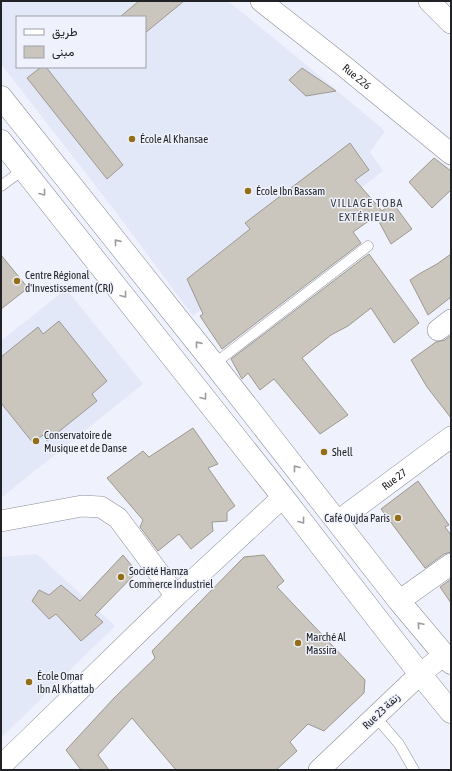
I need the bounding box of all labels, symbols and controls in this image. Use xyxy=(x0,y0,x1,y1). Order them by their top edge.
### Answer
legend xyxy=(16,16,146,68)
text: طريق xyxy=(52,25,78,40)
text: مبنى xyxy=(52,45,74,60)
street label: Rue 226 xyxy=(340,62,373,92)
place label: École Al Khansae xyxy=(140,133,208,145)
marker: École Al Khansae xyxy=(127,134,137,144)
place label: École Ibn Bassam xyxy=(256,185,325,197)
marker: École Ibn Bassam xyxy=(243,186,253,196)
one-way arrow xyxy=(39,188,46,195)
district label: VILLAGE TOBA EXTÉRIEUR xyxy=(331,196,403,224)
one-way arrow xyxy=(114,240,121,247)
place label: Centre Régional d'Investissement (CRI) xyxy=(25,269,114,294)
marker: Centre Régional d'Investissement (CRI) xyxy=(12,276,22,286)
one-way arrow xyxy=(119,290,126,297)
one-way arrow xyxy=(195,341,202,348)
one-way arrow xyxy=(200,392,207,399)
place label: Conservatoire de Musique et de Danse xyxy=(44,429,127,454)
marker: Conservatoire de Musique et de Danse xyxy=(31,436,41,446)
place label: Shell xyxy=(332,446,353,458)
marker: Shell xyxy=(319,447,329,457)
one-way arrow xyxy=(294,465,301,472)
street label: Rue 27 xyxy=(379,466,409,492)
place label: Café Oujda Paris xyxy=(324,512,390,524)
marker: Café Oujda Paris xyxy=(393,513,403,523)
one-way arrow xyxy=(297,517,304,524)
place label: Société Hamza Commerce Industriel xyxy=(129,565,213,590)
marker: Société Hamza Commerce Industriel xyxy=(116,572,126,582)
one-way arrow xyxy=(417,622,424,629)
place label: Marché Al Massira xyxy=(306,631,346,656)
marker: Marché Al Massira xyxy=(293,638,303,648)
place label: École Omar Ibn Al Khattab xyxy=(37,670,94,695)
marker: École Omar Ibn Al Khattab xyxy=(24,677,34,687)
street label: Rue 23 زنقة xyxy=(360,690,403,732)

